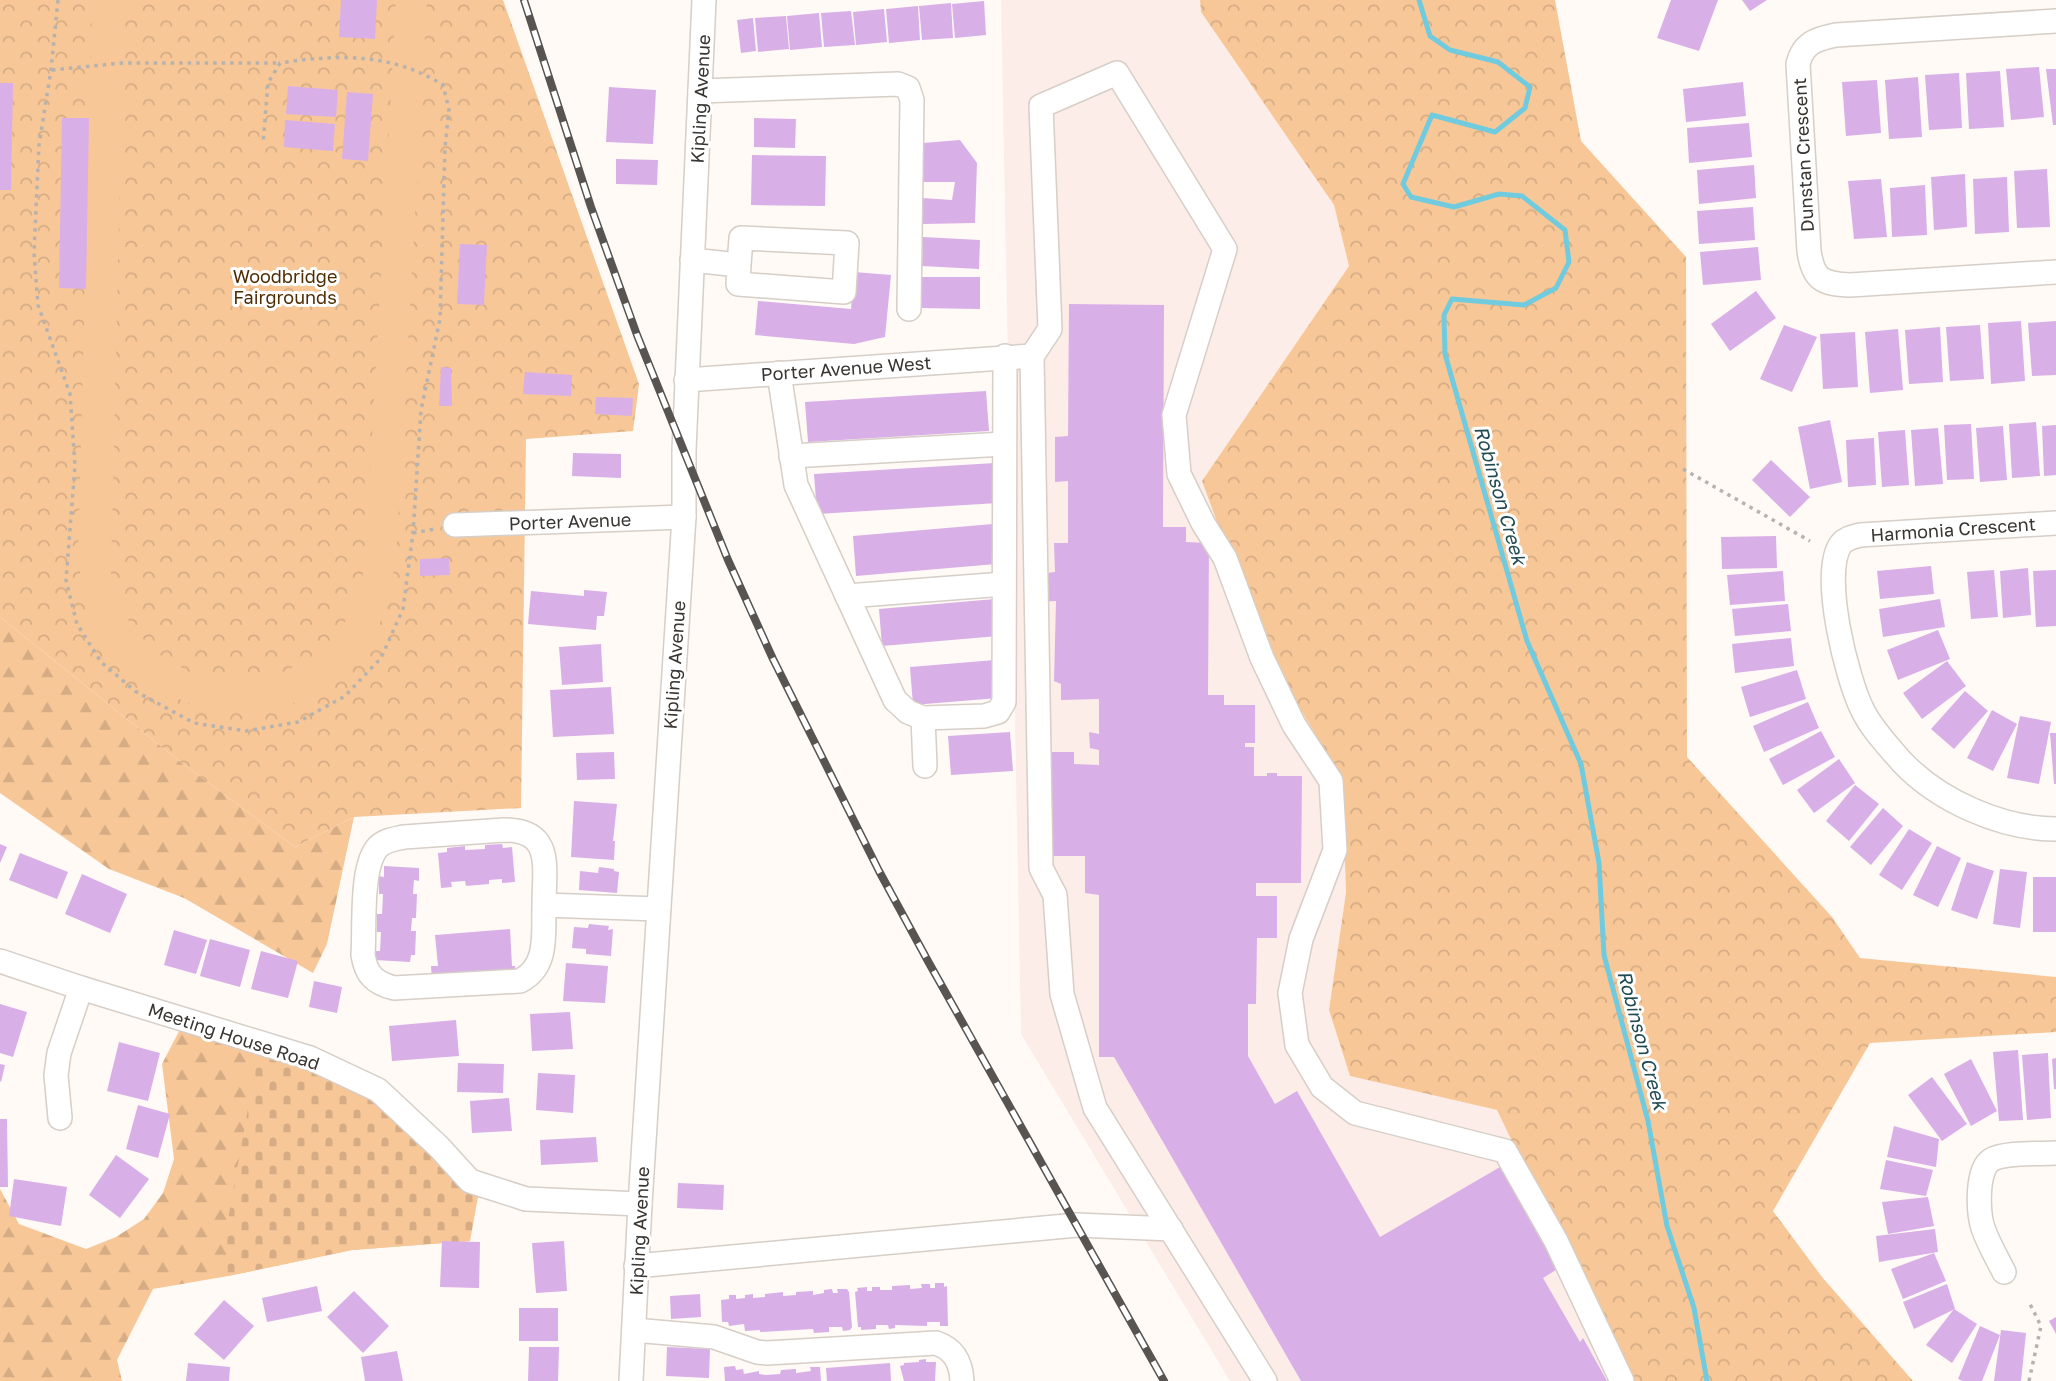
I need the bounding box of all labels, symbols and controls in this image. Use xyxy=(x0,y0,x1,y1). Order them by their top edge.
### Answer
street label: Kipling Avenue xyxy=(686,34,714,164)
street label: Dunstan Crescent xyxy=(1788,77,1818,233)
park label: Woodbridge Fairgrounds xyxy=(233,265,337,308)
street label: Porter Avenue West xyxy=(760,351,932,385)
water label: Robinson Creek xyxy=(1470,423,1532,569)
street label: Porter Avenue xyxy=(508,508,632,534)
street label: Harmonia Crescent xyxy=(1870,512,2036,546)
street label: Kipling Avenue xyxy=(659,600,689,730)
water label: Robinson Creek xyxy=(1613,968,1673,1114)
street label: Meeting House Road xyxy=(145,998,323,1074)
street label: Kipling Avenue xyxy=(625,1166,653,1296)

